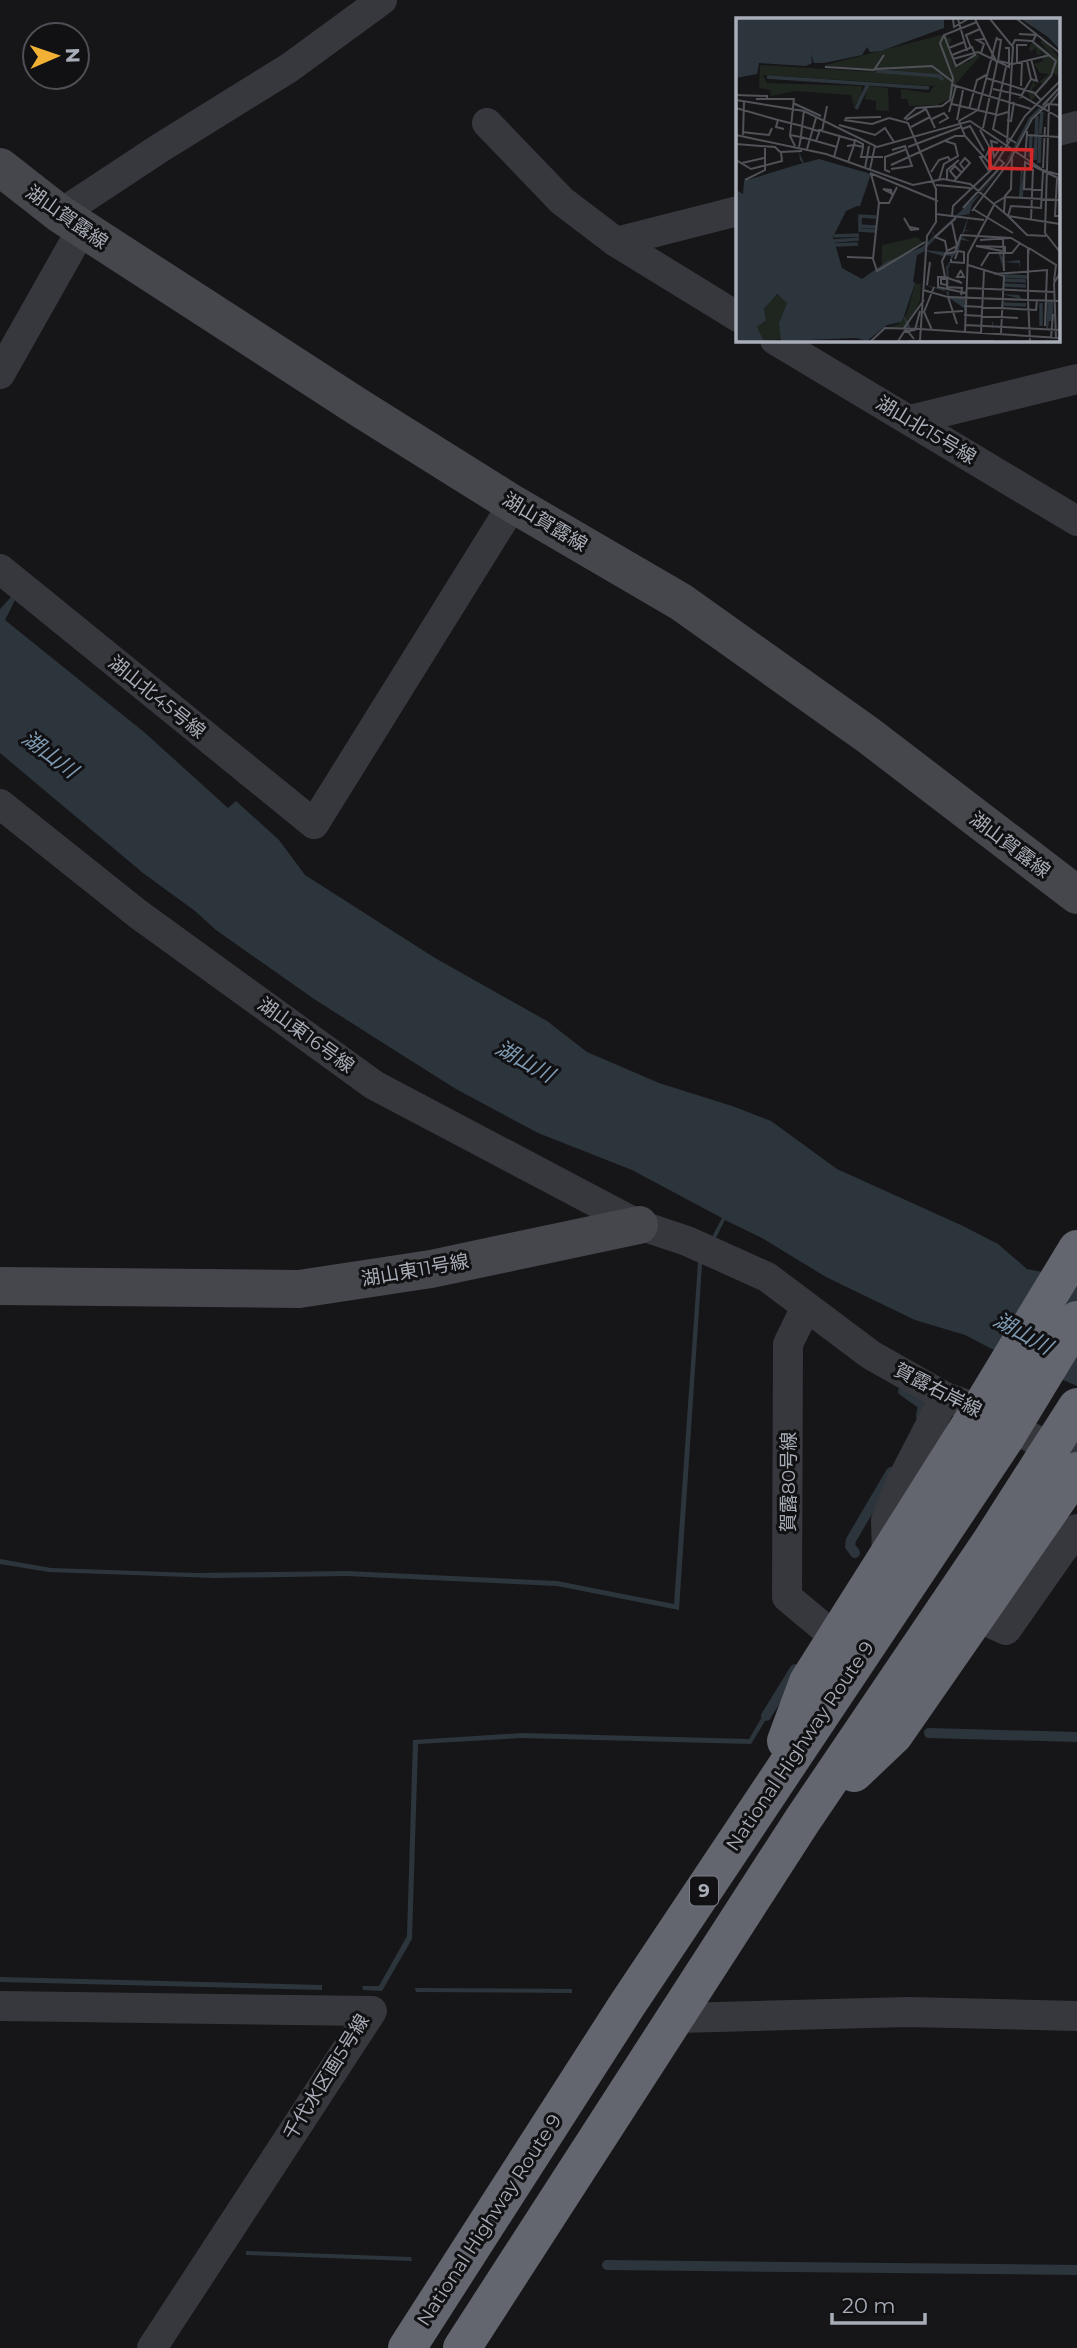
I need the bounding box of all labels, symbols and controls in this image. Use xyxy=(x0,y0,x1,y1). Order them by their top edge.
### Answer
inset map xyxy=(736,18,1060,341)
north arrow xyxy=(21,21,91,91)
text: N xyxy=(61,47,84,64)
street label: 湖山賀露線 xyxy=(21,180,113,254)
street label: 湖山北15号線 xyxy=(872,391,980,469)
street label: 湖山賀露線 xyxy=(498,488,592,556)
street label: 湖山北45号線 xyxy=(104,651,210,743)
water label: 湖山川 xyxy=(17,725,84,784)
street label: 湖山賀露線 xyxy=(965,807,1055,883)
street label: 湖山東16号線 xyxy=(253,992,359,1078)
water label: 湖山川 xyxy=(491,1035,560,1088)
street label: 湖山東11号線 xyxy=(359,1249,471,1291)
water label: 湖山川 xyxy=(989,1307,1058,1360)
street label: 賀露右岸線 xyxy=(890,1358,986,1422)
street label: 賀露80号線 xyxy=(777,1432,800,1532)
street label: National Highway Route 9 xyxy=(721,1637,879,1855)
road number: 9 xyxy=(690,1877,718,1906)
street label: 千代水区画5号線 xyxy=(278,2010,374,2144)
street label: National Highway Route 9 xyxy=(412,2110,566,2330)
scale bar xyxy=(832,2282,925,2326)
text: 20 m xyxy=(842,2293,896,2318)

